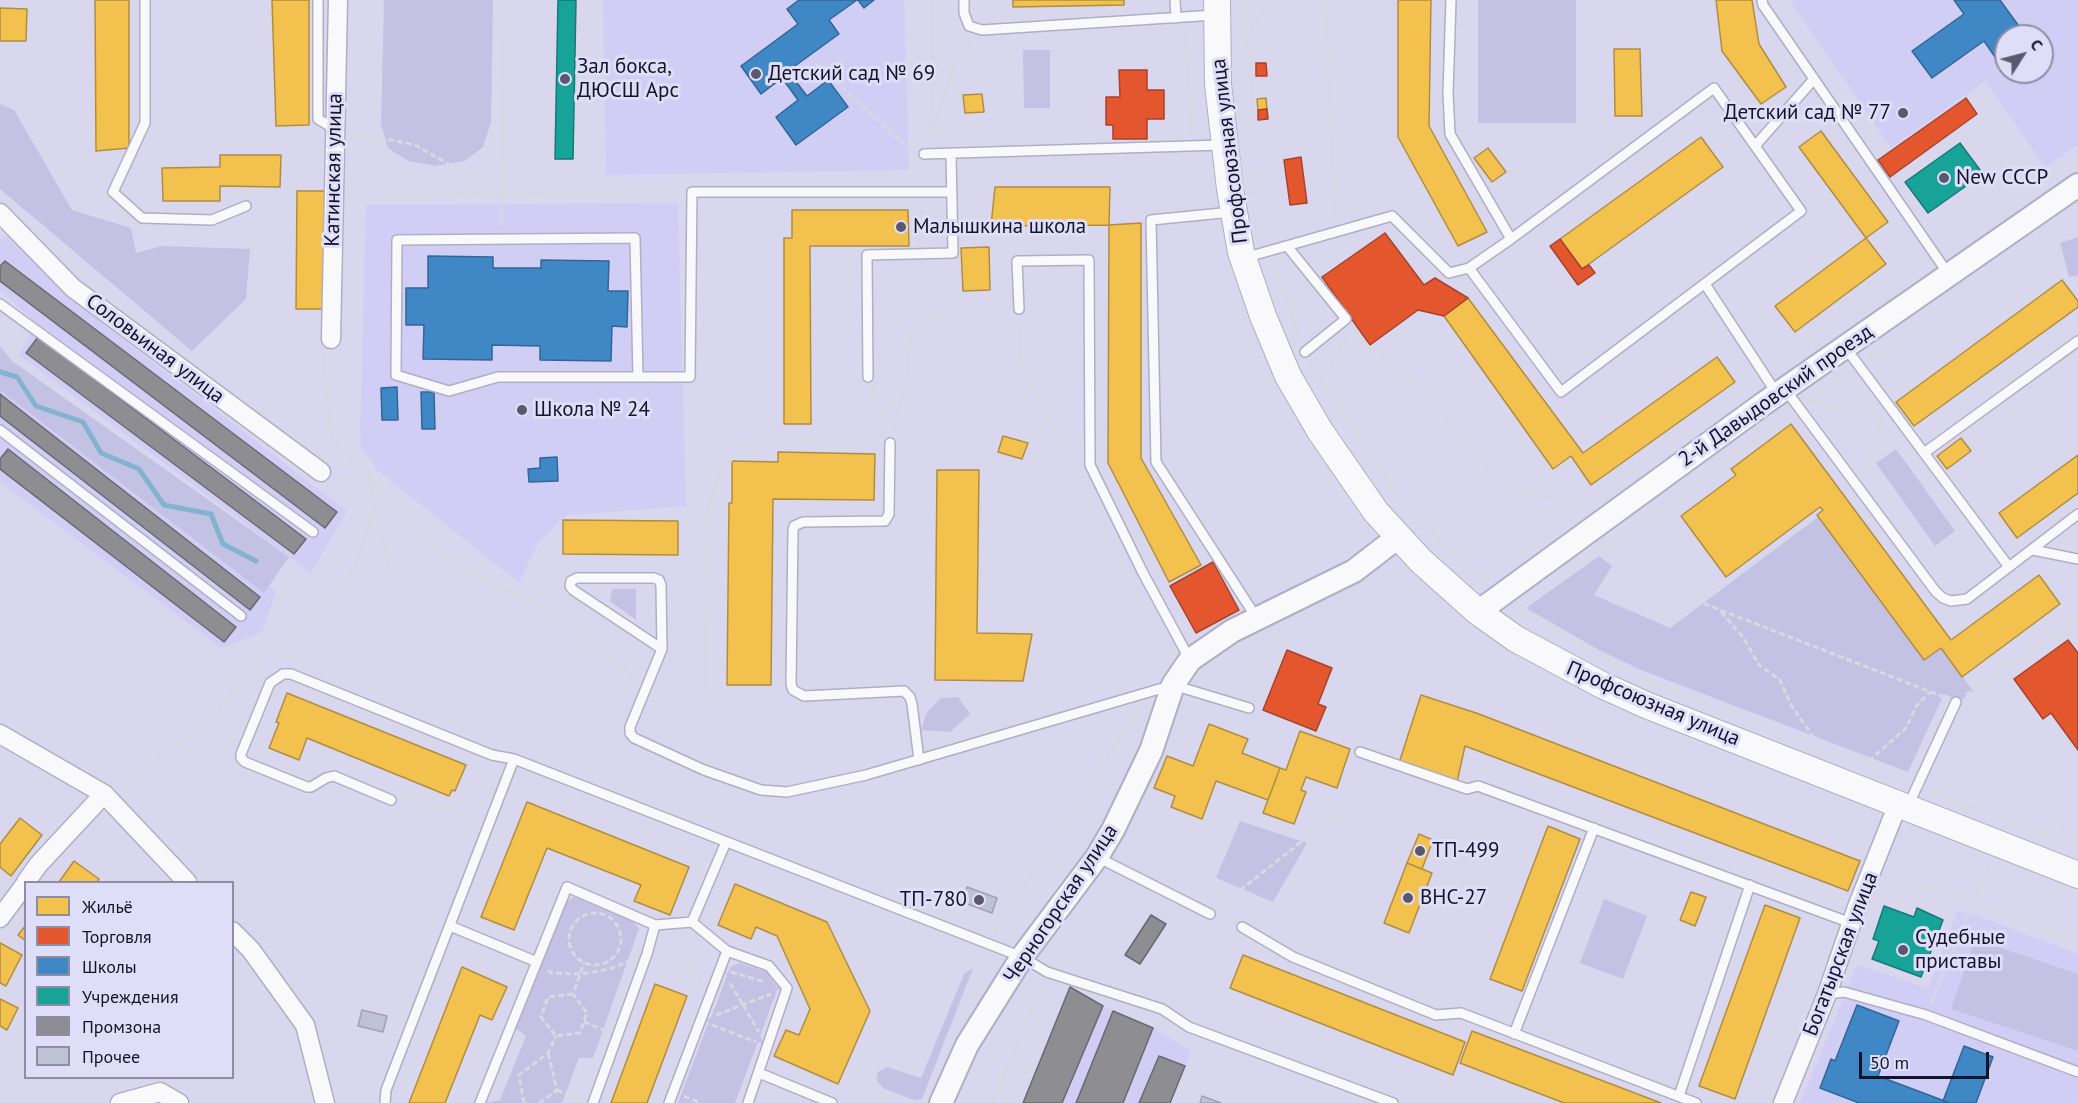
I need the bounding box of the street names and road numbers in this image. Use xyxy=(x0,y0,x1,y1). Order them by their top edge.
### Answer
street label: Профсоюзная улица xyxy=(1206,57,1254,245)
street label: Катинская улица xyxy=(320,93,348,247)
street label: Соловьиная улица xyxy=(81,289,229,409)
street label: 2-й Давыдовский проезд xyxy=(1674,319,1878,473)
street label: Профсоюзная улица xyxy=(1562,656,1744,752)
street label: Черногорская улица xyxy=(998,820,1124,988)
street label: Богатырская улица xyxy=(1798,868,1884,1040)

